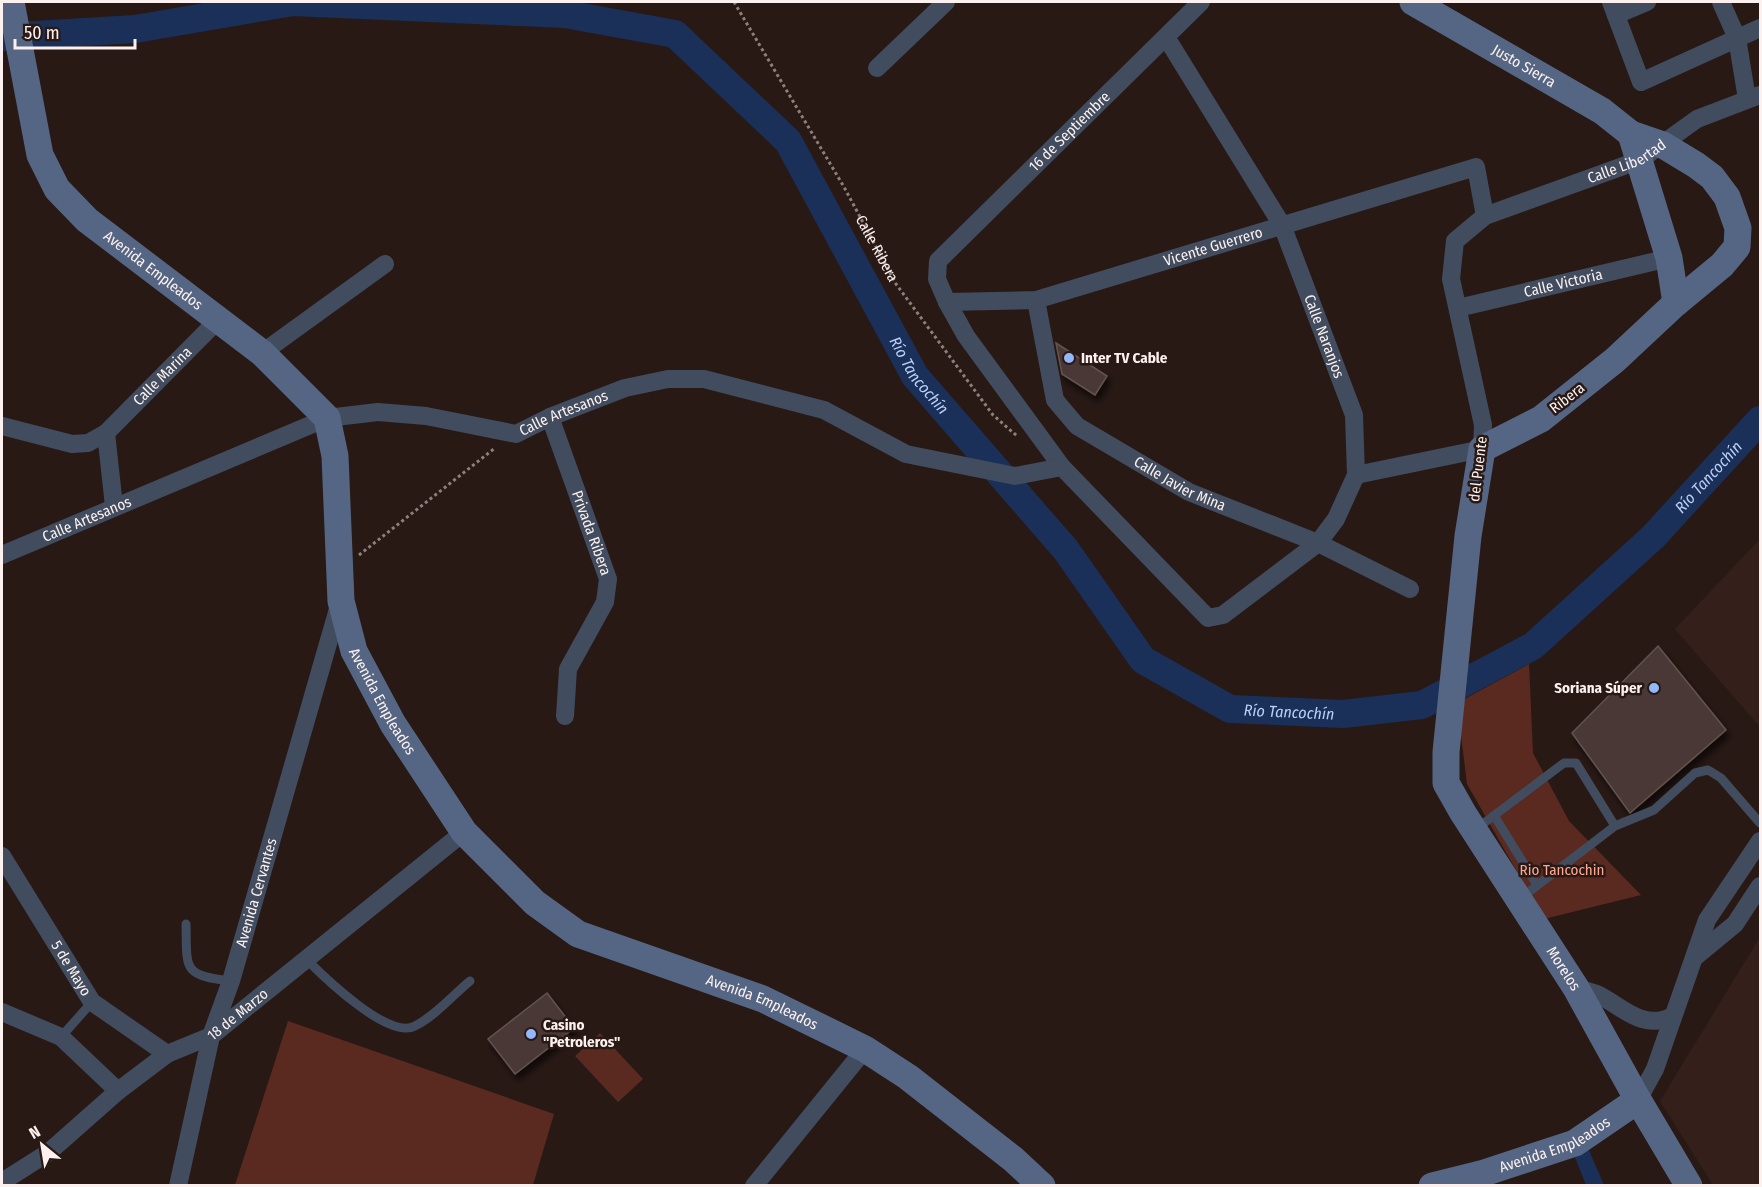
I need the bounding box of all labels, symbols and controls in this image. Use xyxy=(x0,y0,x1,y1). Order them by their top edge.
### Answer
scale bar xyxy=(15,12,135,50)
text: 50 m xyxy=(24,22,60,44)
street label: Justo Sierra xyxy=(1489,41,1559,91)
street label: 16 de Septiembre xyxy=(1025,88,1114,175)
street label: Calle Libertad xyxy=(1585,135,1669,187)
street label: Calle Ribera xyxy=(852,212,902,285)
street label: Vicente Guerrero xyxy=(1161,223,1265,270)
street label: Avenida Empleados xyxy=(100,227,206,314)
street label: Calle Victoria xyxy=(1522,265,1604,301)
street label: Calle Naranjos xyxy=(1300,292,1348,381)
water label: Río Tancochín xyxy=(886,333,953,418)
street label: Calle Marina xyxy=(129,343,195,409)
place label: Inter TV Cable xyxy=(1081,349,1168,367)
marker: Inter TV Cable xyxy=(1062,351,1076,365)
street label: Ribera xyxy=(1546,379,1588,417)
street label: Calle Artesanos xyxy=(516,386,610,440)
street label: del Puente xyxy=(1465,435,1491,503)
water label: Río Tancochín xyxy=(1671,437,1746,517)
street label: Calle Javier Mina xyxy=(1131,453,1228,515)
street label: Privada Ribera xyxy=(568,488,615,578)
street label: Calle Artesanos xyxy=(40,493,134,546)
street label: Avenida Empleados xyxy=(345,645,420,758)
place label: Soriana Súper xyxy=(1554,679,1643,697)
marker: Soriana Súper xyxy=(1647,681,1661,695)
water label: Río Tancochín xyxy=(1243,700,1335,723)
street label: Avenida Cervantes xyxy=(232,836,281,949)
park label: Rio Tancochin xyxy=(1520,861,1604,879)
street label: 5 de Mayo xyxy=(47,937,95,999)
street label: Morelos xyxy=(1543,943,1584,994)
street label: Avenida Empleados xyxy=(704,971,821,1034)
street label: 18 de Marzo xyxy=(204,985,272,1044)
place label: Casino "Petroleros" xyxy=(543,1016,620,1051)
marker: Casino "Petroleros" xyxy=(524,1027,538,1041)
street label: Avenida Empleados xyxy=(1497,1113,1614,1176)
north arrow xyxy=(12,1115,72,1175)
text: N xyxy=(26,1122,44,1143)

